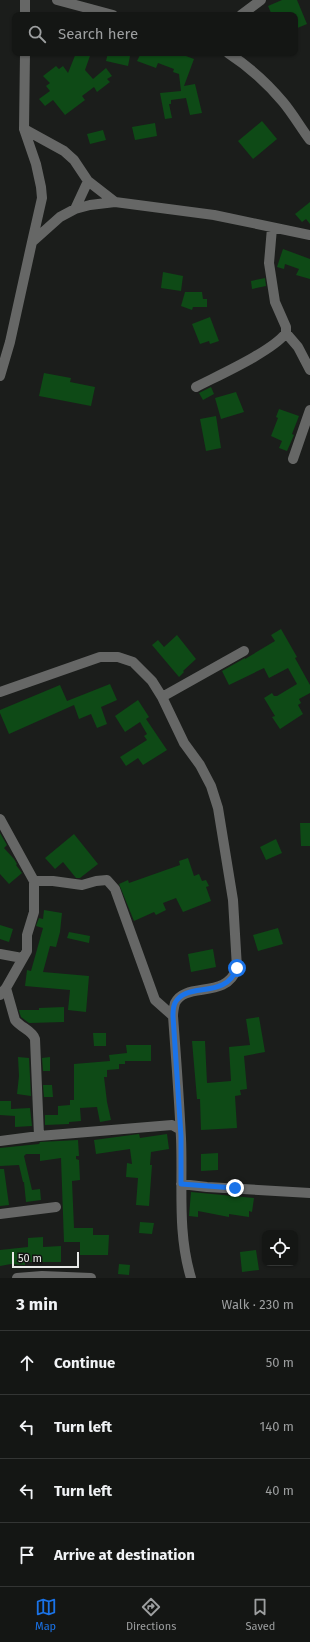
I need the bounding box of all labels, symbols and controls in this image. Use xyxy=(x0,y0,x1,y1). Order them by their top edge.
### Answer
search box xyxy=(12,12,298,56)
icon: search xyxy=(26,23,48,45)
text: Search here xyxy=(58,25,138,43)
route start xyxy=(228,959,246,977)
route end xyxy=(226,1179,244,1197)
map controls xyxy=(262,1230,298,1266)
button: locate xyxy=(262,1230,298,1266)
scale bar xyxy=(12,1250,79,1269)
text: 50 m xyxy=(18,1252,42,1265)
text: 3 min xyxy=(16,1294,58,1315)
text: Walk · 230 m xyxy=(222,1297,294,1312)
icon: ahead xyxy=(16,1352,38,1374)
text: Continue xyxy=(54,1354,115,1372)
text: 50 m xyxy=(266,1355,294,1370)
icon: left xyxy=(16,1416,38,1438)
text: Turn left xyxy=(54,1418,112,1436)
text: 140 m xyxy=(260,1419,294,1434)
icon: left xyxy=(16,1480,38,1502)
text: Turn left xyxy=(54,1482,112,1500)
text: 40 m xyxy=(265,1483,294,1498)
icon: arrive xyxy=(16,1544,38,1566)
text: Arrive at destination xyxy=(54,1546,195,1564)
tab: Map xyxy=(35,1596,57,1633)
tab: Directions xyxy=(126,1596,176,1633)
tab: Saved xyxy=(246,1596,275,1633)

